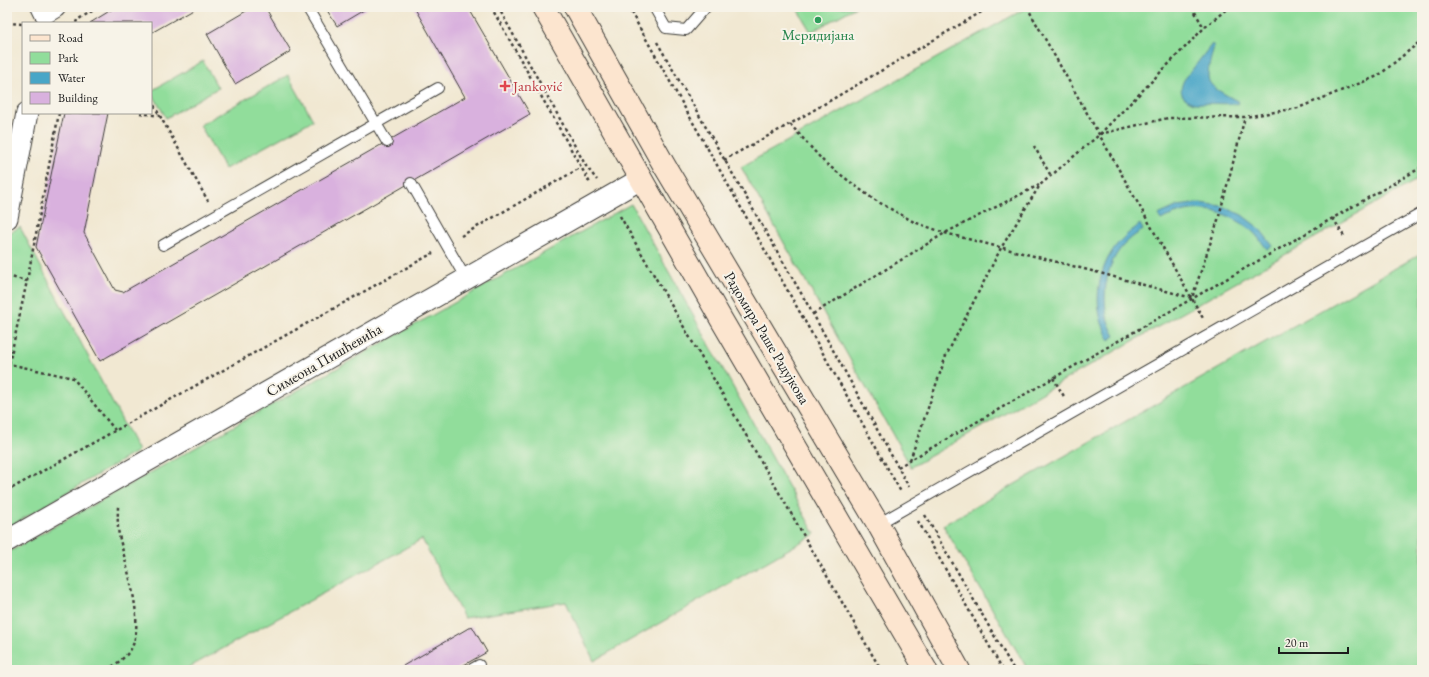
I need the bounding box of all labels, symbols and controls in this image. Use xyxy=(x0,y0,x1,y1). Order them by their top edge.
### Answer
marker: Меридијана xyxy=(813,15,823,25)
legend xyxy=(22,22,152,114)
place label: Меридијана xyxy=(782,25,854,44)
text: Road xyxy=(58,30,84,46)
text: Park xyxy=(58,50,79,66)
text: Water xyxy=(58,70,85,86)
place label: Janković xyxy=(511,76,563,95)
marker: Janković xyxy=(500,81,510,91)
text: Building xyxy=(58,90,99,106)
street label: Радомира Раше Радујкова xyxy=(720,268,814,407)
street label: Симеона Пишћевића xyxy=(263,319,385,400)
scale bar xyxy=(1279,629,1348,655)
text: 20 m xyxy=(1285,635,1309,651)

